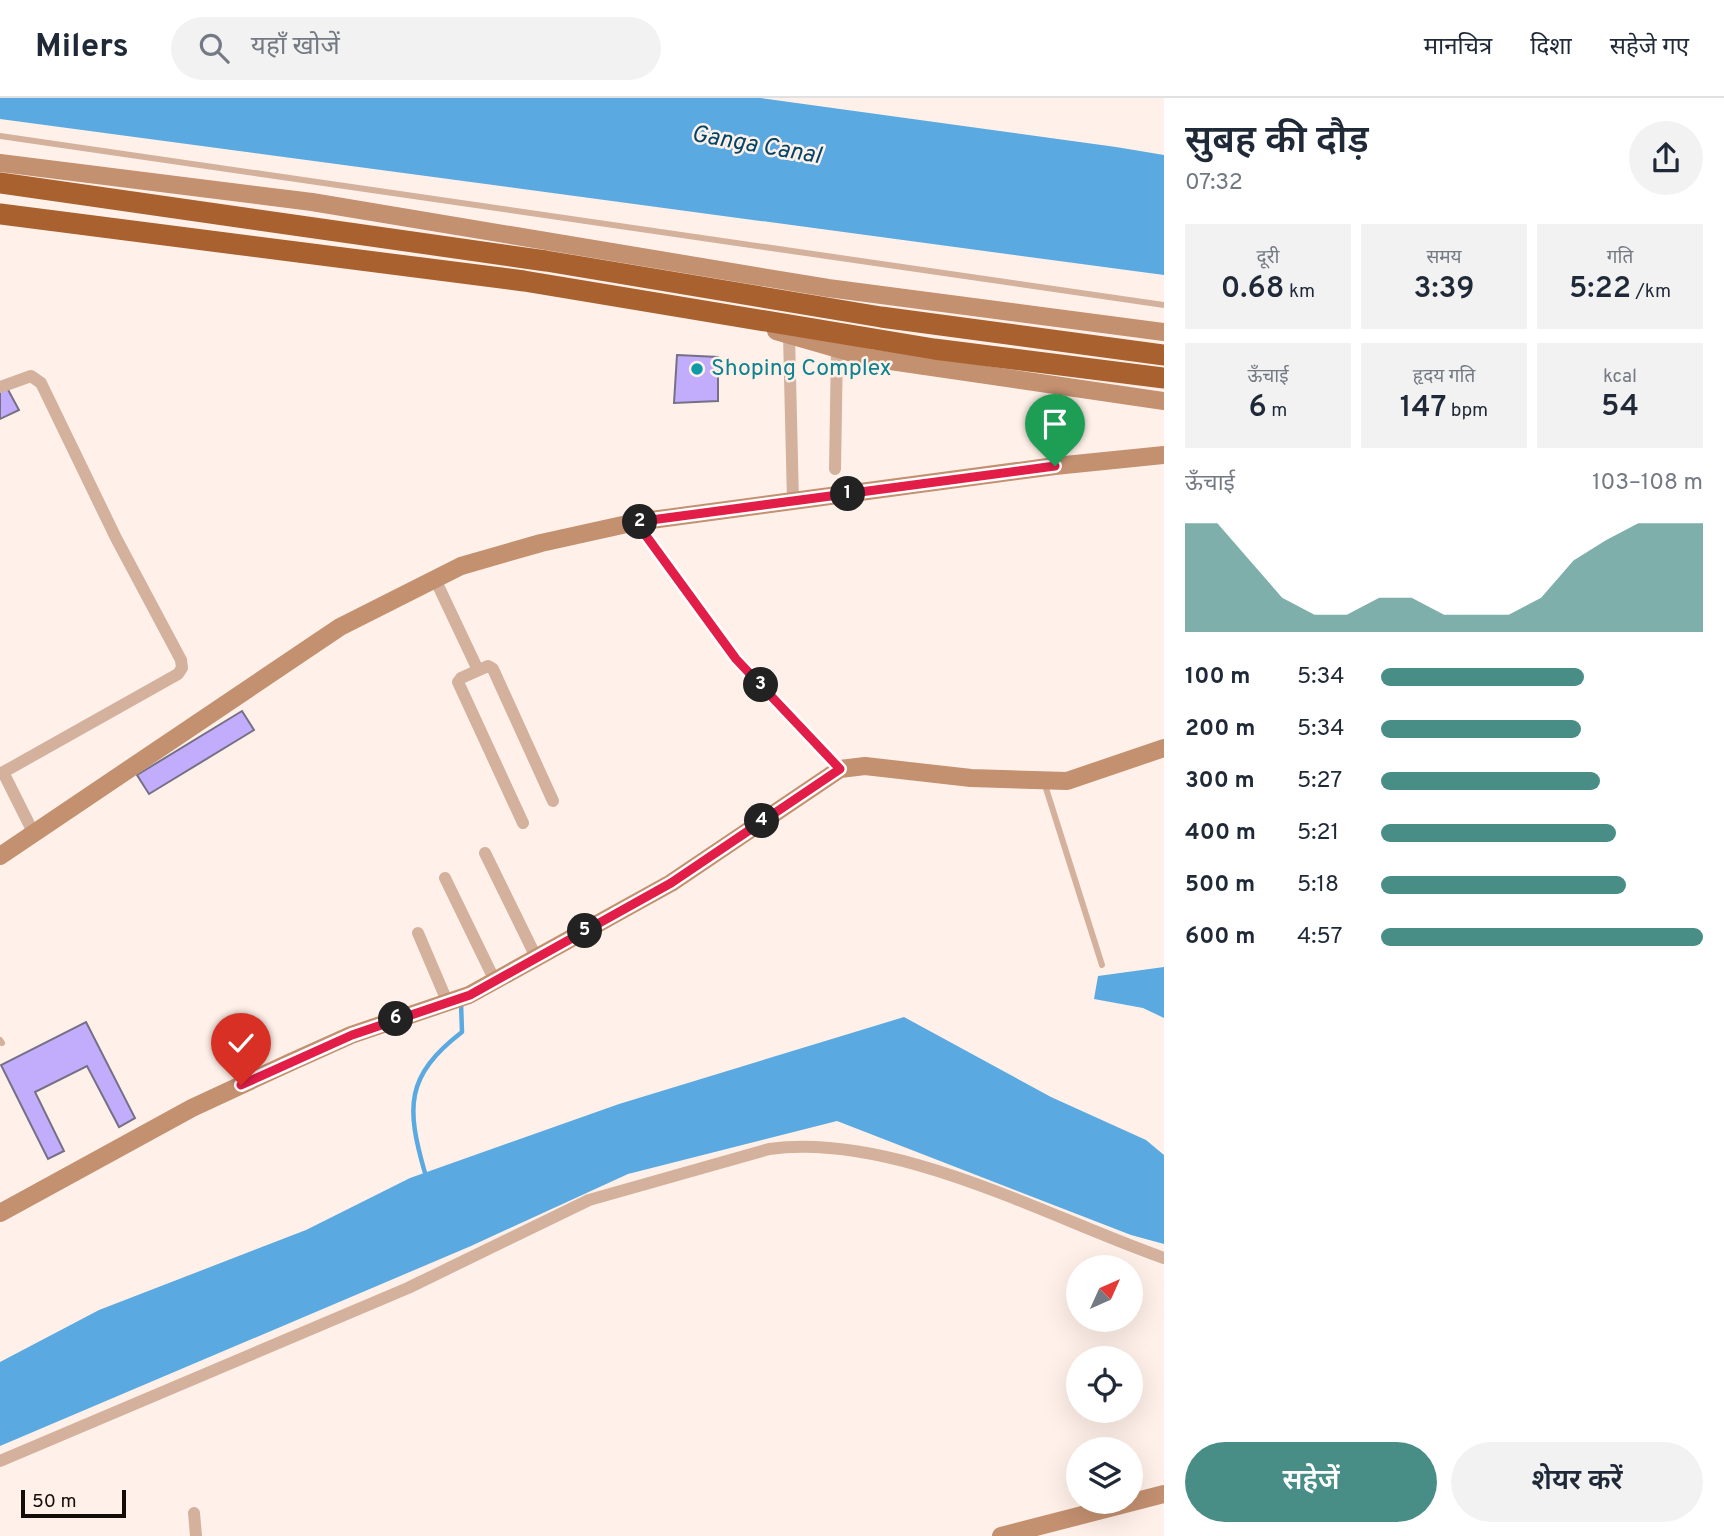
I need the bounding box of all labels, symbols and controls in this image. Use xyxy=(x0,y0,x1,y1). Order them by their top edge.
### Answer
search box xyxy=(171,17,661,80)
text: Milers xyxy=(35,27,129,69)
icon: search xyxy=(195,29,233,67)
text: यहाँ खोजें xyxy=(251,31,340,64)
text: मानचित्र xyxy=(1424,33,1492,63)
text: दिशा xyxy=(1530,33,1572,63)
text: सहेजे गए xyxy=(1610,33,1689,63)
text: सुबह की दौड़ xyxy=(1185,118,1369,167)
water label: Ganga Canal xyxy=(689,120,825,172)
button: share xyxy=(1629,121,1703,195)
text: 07:32 xyxy=(1185,169,1243,198)
text: दूरी xyxy=(1257,246,1279,270)
text: समय xyxy=(1426,246,1462,270)
text: गति xyxy=(1607,246,1633,270)
text: 0.68 xyxy=(1221,271,1284,308)
text: 3:39 xyxy=(1413,271,1475,308)
text: 5:22 xyxy=(1569,271,1631,308)
text: km xyxy=(1284,280,1315,304)
text: /km xyxy=(1631,280,1671,304)
place label: Shoping Complex xyxy=(711,355,891,384)
marker: Shoping Complex xyxy=(689,361,705,377)
text: ऊँचाई xyxy=(1247,365,1289,389)
text: हृदय गति xyxy=(1413,365,1475,389)
text: kcal xyxy=(1603,365,1637,389)
text: 54 xyxy=(1601,389,1639,426)
text: 6 xyxy=(1249,390,1267,427)
text: 147 xyxy=(1400,390,1446,427)
pin xyxy=(1025,394,1085,466)
text: m xyxy=(1267,399,1287,423)
text: bpm xyxy=(1446,399,1488,423)
icon: arrive xyxy=(1036,405,1074,443)
text: 103–108 m xyxy=(1592,469,1703,498)
text: ऊँचाई xyxy=(1185,470,1235,499)
pin: 1 xyxy=(830,476,866,512)
text: 1 xyxy=(844,481,851,505)
pin: 2 xyxy=(622,504,658,540)
text: 2 xyxy=(634,509,645,533)
text: 100 m xyxy=(1185,663,1250,692)
text: 5:34 xyxy=(1297,663,1345,692)
pin: 3 xyxy=(744,668,778,702)
text: 3 xyxy=(755,672,766,696)
text: 200 m xyxy=(1185,715,1255,744)
text: 5:34 xyxy=(1297,715,1345,744)
text: 300 m xyxy=(1185,767,1255,796)
text: 5:27 xyxy=(1297,767,1342,796)
pin: 4 xyxy=(744,804,780,838)
text: 4 xyxy=(755,808,768,832)
text: 400 m xyxy=(1185,819,1256,848)
text: 5:21 xyxy=(1297,819,1339,848)
text: 500 m xyxy=(1185,871,1255,900)
text: 5:18 xyxy=(1297,871,1339,900)
pin: 5 xyxy=(568,914,602,948)
text: 5 xyxy=(579,918,590,942)
text: 600 m xyxy=(1185,923,1255,952)
text: 4:57 xyxy=(1297,923,1343,952)
pin: 6 xyxy=(378,1002,414,1037)
text: 6 xyxy=(390,1006,401,1030)
pin xyxy=(211,1013,271,1085)
icon: check xyxy=(222,1024,260,1062)
north arrow xyxy=(1066,1255,1143,1332)
map controls xyxy=(1066,1255,1143,1514)
button: locate xyxy=(1066,1346,1143,1423)
button: layers xyxy=(1066,1437,1143,1514)
button: सहेजें xyxy=(1185,1442,1437,1522)
button: शेयर करें xyxy=(1451,1442,1703,1522)
scale bar xyxy=(21,1487,126,1519)
text: 50 m xyxy=(32,1490,77,1514)

